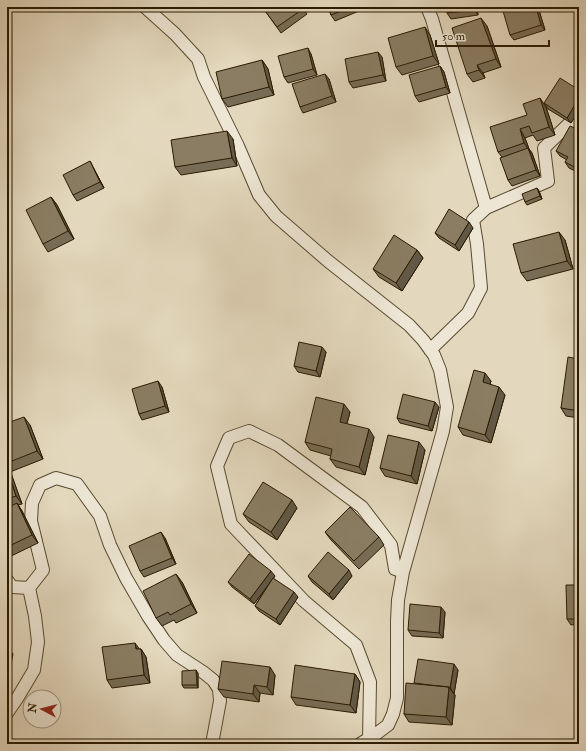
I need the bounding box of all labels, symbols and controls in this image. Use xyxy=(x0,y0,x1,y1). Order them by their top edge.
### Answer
scale bar xyxy=(436,22,549,48)
text: 50 m xyxy=(442,29,466,44)
north arrow xyxy=(22,689,62,729)
text: N xyxy=(25,701,40,715)

